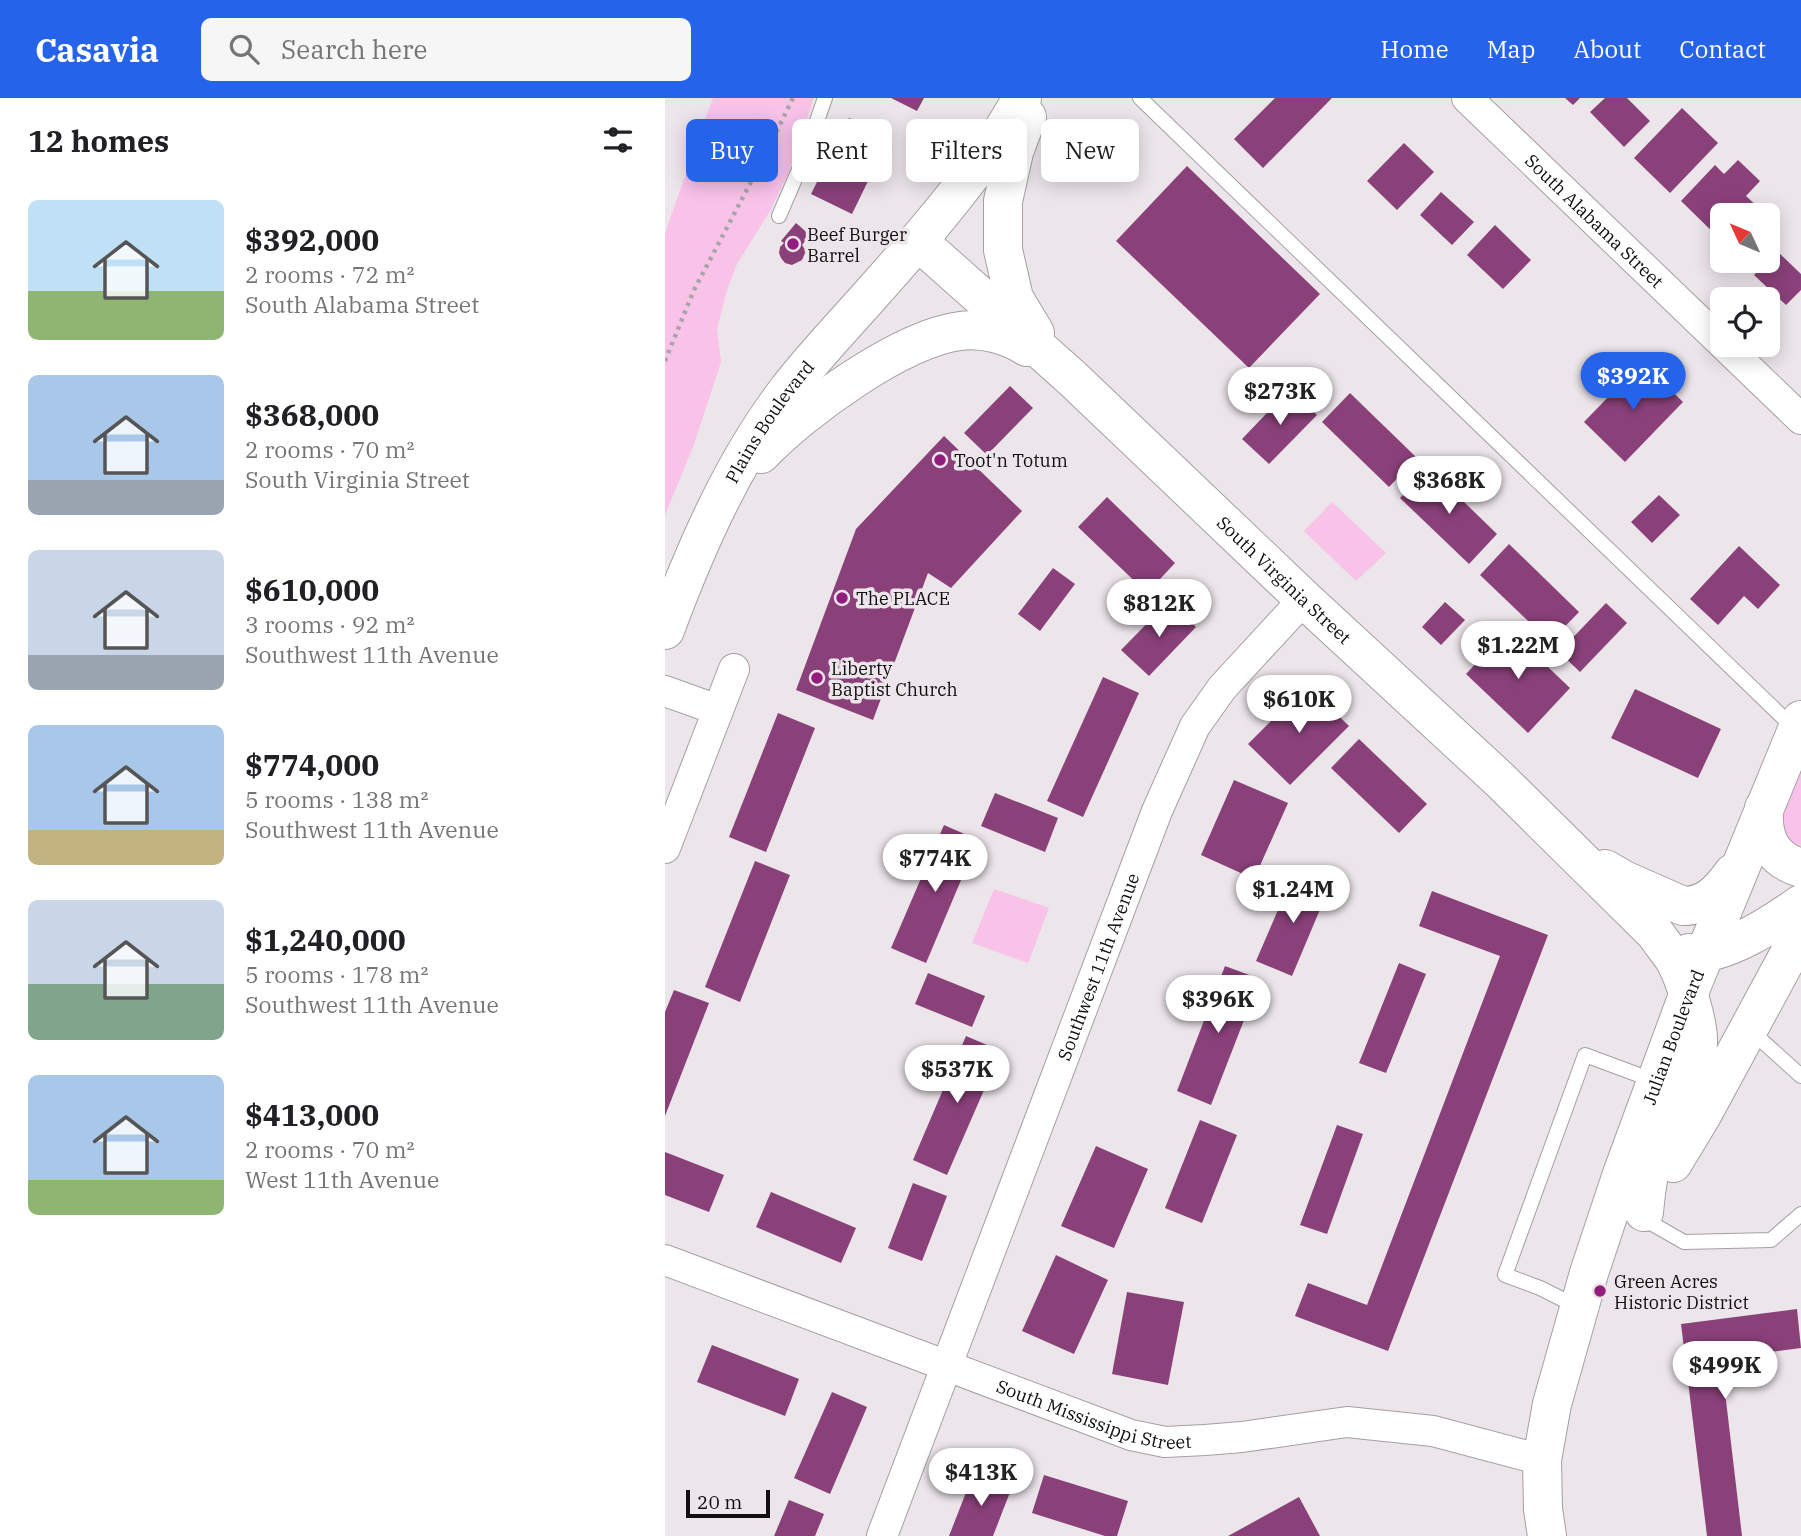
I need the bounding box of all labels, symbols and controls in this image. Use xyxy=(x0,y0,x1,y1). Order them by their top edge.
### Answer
search box xyxy=(201,18,691,81)
text: Casavia xyxy=(35,28,159,71)
icon: search xyxy=(225,30,263,68)
text: Search here xyxy=(281,32,427,66)
text: Home xyxy=(1381,33,1449,65)
text: Map xyxy=(1487,33,1535,65)
text: About xyxy=(1573,33,1641,65)
text: Contact xyxy=(1679,33,1766,65)
chip: Buy xyxy=(686,119,778,182)
chip: Rent xyxy=(792,119,892,182)
chip: Filters xyxy=(906,119,1027,182)
chip: New xyxy=(1041,119,1139,182)
text: 12 homes xyxy=(28,121,169,160)
icon: filters xyxy=(599,121,637,159)
street label: South Alabama Street xyxy=(1521,149,1669,292)
north arrow xyxy=(1710,203,1780,273)
map controls xyxy=(1710,203,1780,357)
text: $392,000 xyxy=(245,220,379,259)
place label: Beef Burger Barrel xyxy=(807,223,907,267)
icon: home xyxy=(84,228,168,312)
marker: Beef Burger Barrel xyxy=(785,236,801,252)
text: 2 rooms · 72 m² xyxy=(245,259,415,289)
button: locate xyxy=(1710,287,1780,357)
text: South Alabama Street xyxy=(245,289,479,319)
pin: $392K xyxy=(1584,352,1682,412)
street label: Plains Boulevard xyxy=(720,355,819,487)
text: $392K xyxy=(1597,360,1669,390)
pin: $273K xyxy=(1231,368,1329,427)
text: $273K xyxy=(1244,375,1316,405)
text: $368,000 xyxy=(245,395,379,434)
icon: home xyxy=(84,403,168,487)
text: 2 rooms · 70 m² xyxy=(245,434,415,464)
place label: Toot'n Totum xyxy=(954,449,1068,472)
marker: Toot'n Totum xyxy=(932,452,948,468)
pin: $368K xyxy=(1400,456,1498,516)
text: South Virginia Street xyxy=(245,464,470,494)
text: $368K xyxy=(1413,464,1485,494)
street label: South Virginia Street xyxy=(1212,511,1356,649)
text: $610,000 xyxy=(245,570,379,609)
icon: home xyxy=(84,578,168,662)
pin: $812K xyxy=(1110,580,1208,639)
place label: The PLACE xyxy=(856,587,950,610)
text: $812K xyxy=(1123,587,1195,617)
marker: The PLACE xyxy=(834,590,850,606)
text: 3 rooms · 92 m² xyxy=(245,609,415,639)
pin: $1.22M xyxy=(1461,622,1575,681)
text: $1.22M xyxy=(1477,629,1559,659)
text: Southwest 11th Avenue xyxy=(245,639,499,669)
place label: Liberty Baptist Church xyxy=(831,657,958,701)
marker: Liberty Baptist Church xyxy=(809,670,825,686)
pin: $610K xyxy=(1250,676,1348,735)
text: $610K xyxy=(1263,683,1335,713)
text: $774,000 xyxy=(245,745,379,784)
icon: home xyxy=(84,753,168,837)
text: 5 rooms · 138 m² xyxy=(245,784,428,814)
text: Southwest 11th Avenue xyxy=(245,814,499,844)
pin: $774K xyxy=(886,834,984,894)
text: $774K xyxy=(899,842,971,872)
pin: $1.24M xyxy=(1236,866,1350,925)
street label: Southwest 11th Avenue xyxy=(1052,870,1144,1064)
text: $1.24M xyxy=(1252,873,1334,903)
text: $1,240,000 xyxy=(245,920,406,959)
icon: home xyxy=(84,928,168,1012)
text: 5 rooms · 178 m² xyxy=(245,959,428,989)
street label: Julian Boulevard xyxy=(1637,966,1709,1108)
pin: $396K xyxy=(1169,976,1267,1035)
text: $396K xyxy=(1182,983,1254,1013)
text: Southwest 11th Avenue xyxy=(245,989,499,1019)
pin: $537K xyxy=(908,1046,1006,1105)
text: $537K xyxy=(921,1053,993,1083)
text: $413,000 xyxy=(245,1095,379,1134)
icon: home xyxy=(84,1103,168,1187)
text: 2 rooms · 70 m² xyxy=(245,1134,415,1164)
text: West 11th Avenue xyxy=(245,1164,439,1194)
place label: Green Acres Historic District xyxy=(1614,1270,1749,1314)
marker: Green Acres Historic District xyxy=(1592,1283,1608,1299)
pin: $499K xyxy=(1676,1342,1774,1401)
text: $499K xyxy=(1689,1349,1761,1379)
street label: South Mississippi Street xyxy=(993,1374,1192,1453)
pin: $413K xyxy=(932,1448,1030,1508)
text: $413K xyxy=(945,1456,1017,1486)
scale bar xyxy=(686,1487,770,1519)
text: 20 m xyxy=(697,1490,742,1514)

